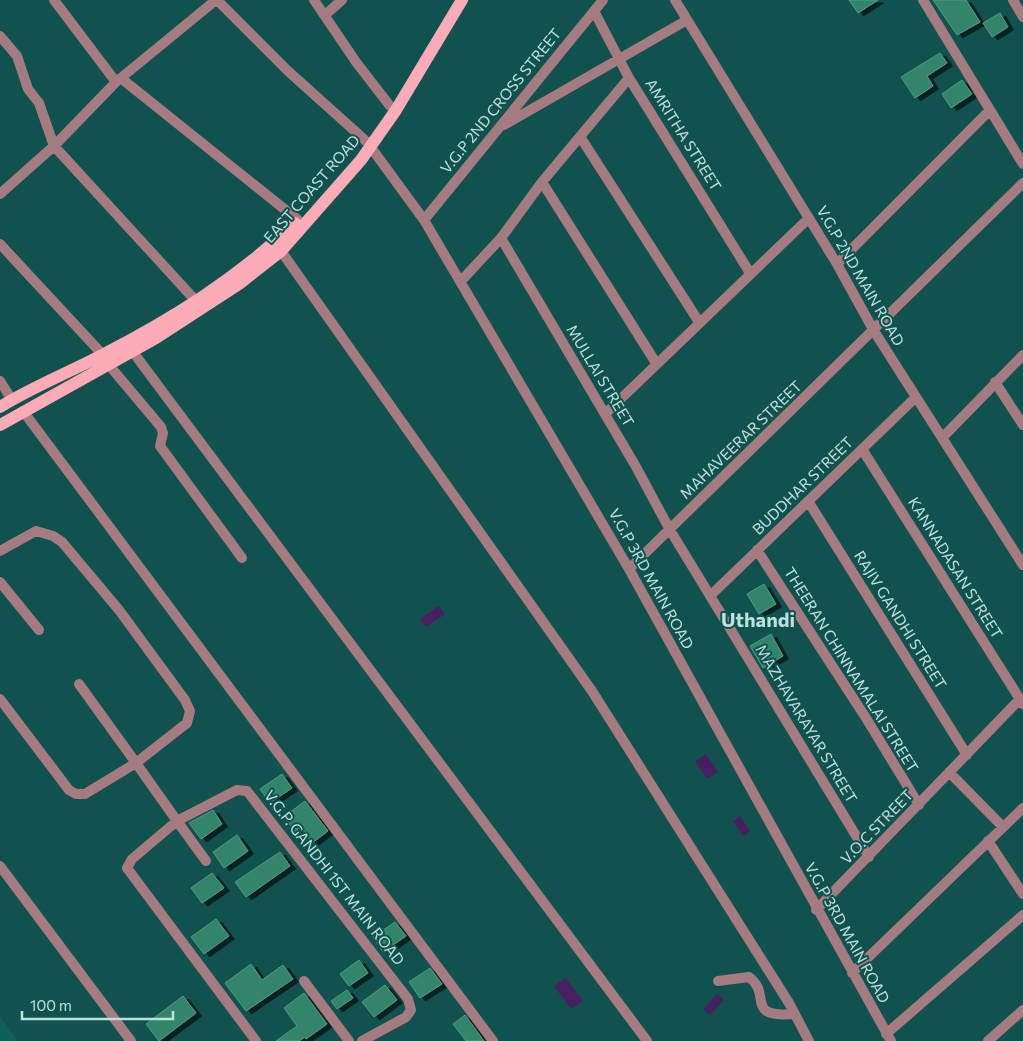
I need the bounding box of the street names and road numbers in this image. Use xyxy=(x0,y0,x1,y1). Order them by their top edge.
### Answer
street label: V.G.P 2ND CROSS STREET xyxy=(436,24,565,177)
street label: AMRITHA STREET xyxy=(642,75,726,194)
street label: EAST COAST ROAD xyxy=(260,131,363,246)
street label: V.G.P 2ND MAIN ROAD xyxy=(813,202,908,349)
street label: MULLAI STREET xyxy=(563,321,638,430)
street label: MAHAVEERAR STREET xyxy=(676,376,805,502)
street label: BUDDHAR STREET xyxy=(748,432,857,538)
street label: KANNADASAN STREET xyxy=(905,493,1007,642)
street label: V.G.P 3RD MAIN ROAD xyxy=(606,505,698,652)
street label: RAJIV GANDHI STREET xyxy=(851,547,951,692)
street label: THEERAN CHINNAMALAI STREET xyxy=(781,564,923,776)
street label: MAZHAVARAYAR STREET xyxy=(752,641,861,806)
street label: V.O.C STREET xyxy=(836,785,916,867)
street label: V.G.P. GANDHI 1ST MAIN ROAD xyxy=(261,786,409,968)
street label: V.G.P 3RD MAIN ROAD xyxy=(802,859,894,1006)

